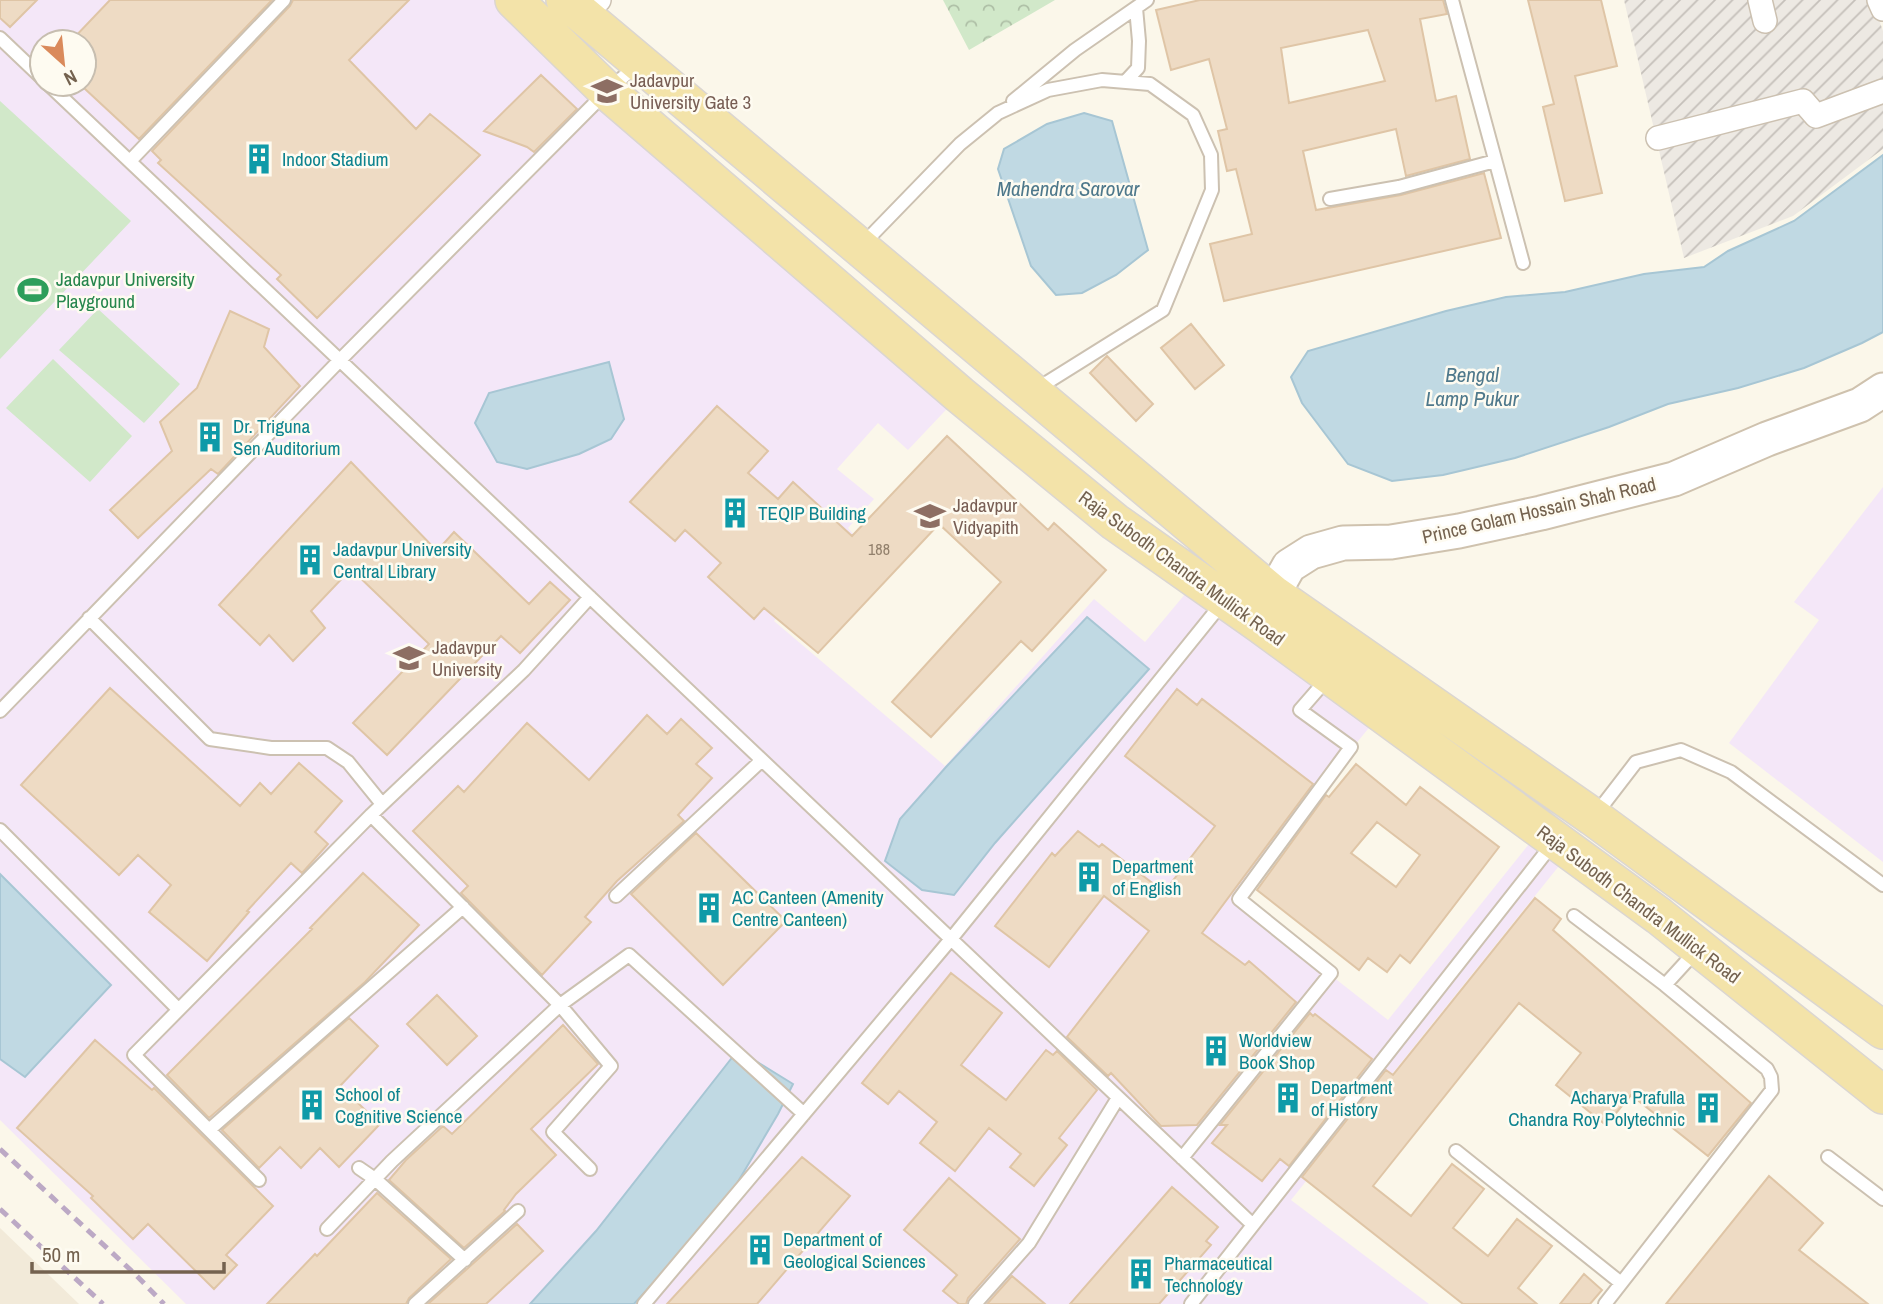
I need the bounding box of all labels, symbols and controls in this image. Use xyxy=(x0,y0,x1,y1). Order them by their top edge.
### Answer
north arrow xyxy=(28,28,98,98)
text: N xyxy=(60,64,82,92)
place label: Jadavpur University Gate 3 xyxy=(630,67,751,115)
school or university icon: Jadavpur University Gate 3 xyxy=(590,74,624,108)
building icon: Indoor Stadium xyxy=(242,142,276,176)
place label: Indoor Stadium xyxy=(282,146,389,172)
water label: Mahendra Sarovar xyxy=(997,174,1141,203)
place label: Jadavpur University Playground xyxy=(56,266,195,314)
sports icon: Jadavpur University Playground xyxy=(16,273,50,307)
water label: Bengal Lamp Pukur xyxy=(1426,360,1520,413)
place label: Dr. Triguna Sen Auditorium xyxy=(233,413,340,461)
building icon: Dr. Triguna Sen Auditorium xyxy=(193,420,227,454)
street label: Prince Golam Hossain Shah Road xyxy=(1420,470,1658,550)
street label: Raja Subodh Chandra Mullick Road xyxy=(1074,484,1290,652)
place label: Jadavpur Vidyapith xyxy=(953,492,1019,540)
building icon: TEQIP Building xyxy=(718,496,752,530)
school or university icon: Jadavpur Vidyapith xyxy=(913,499,947,533)
place label: TEQIP Building xyxy=(758,500,866,526)
place label: Jadavpur University Central Library xyxy=(333,536,472,584)
house number: 188 xyxy=(868,538,890,560)
building icon: Jadavpur University Central Library xyxy=(293,543,327,577)
place label: Jadavpur University xyxy=(432,634,502,682)
school or university icon: Jadavpur University xyxy=(392,641,426,675)
street label: Raja Subodh Chandra Mullick Road xyxy=(1532,819,1746,989)
place label: Department of English xyxy=(1112,853,1194,901)
building icon: Department of English xyxy=(1072,860,1106,894)
place label: AC Canteen (Amenity Centre Canteen) xyxy=(731,884,884,932)
building icon: AC Canteen (Amenity Centre Canteen) xyxy=(692,891,726,925)
place label: Worldview Book Shop xyxy=(1239,1027,1315,1075)
building icon: Worldview Book Shop xyxy=(1199,1034,1233,1068)
place label: Department of History xyxy=(1311,1074,1393,1122)
place label: School of Cognitive Science xyxy=(335,1081,462,1129)
building icon: Department of History xyxy=(1271,1081,1305,1115)
place label: Acharya Prafulla Chandra Roy Polytechnic xyxy=(1508,1084,1685,1132)
building icon: School of Cognitive Science xyxy=(295,1088,329,1122)
building icon: Acharya Prafulla Chandra Roy Polytechnic xyxy=(1691,1091,1725,1125)
place label: Department of Geological Sciences xyxy=(783,1226,926,1274)
scale bar xyxy=(32,1230,224,1274)
building icon: Department of Geological Sciences xyxy=(743,1233,777,1267)
text: 50 m xyxy=(42,1240,80,1269)
place label: Pharmaceutical Technology xyxy=(1164,1250,1272,1298)
building icon: Pharmaceutical Technology xyxy=(1124,1257,1158,1291)

